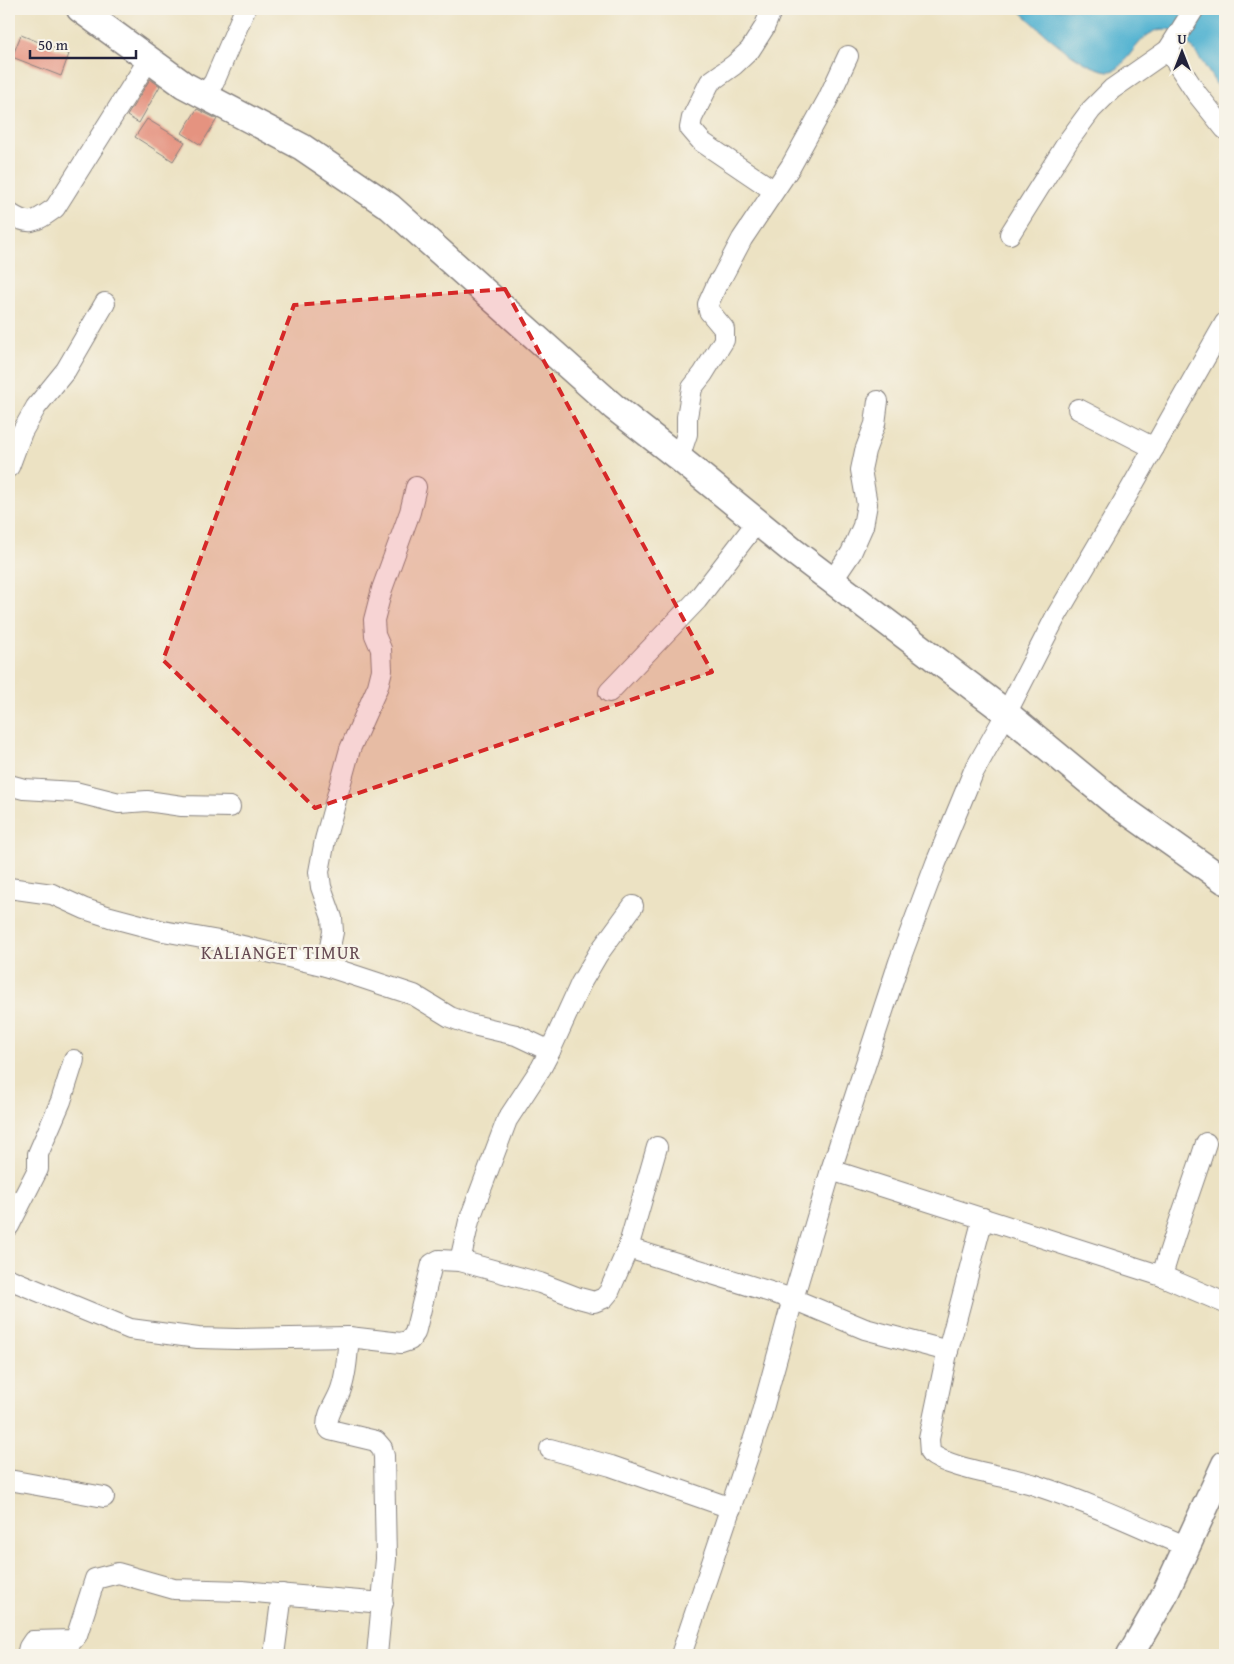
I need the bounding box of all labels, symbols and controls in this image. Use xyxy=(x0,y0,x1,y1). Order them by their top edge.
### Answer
scale bar xyxy=(30,28,136,60)
north arrow xyxy=(1156,28,1206,78)
text: U xyxy=(1177,29,1187,49)
text: 50 m xyxy=(38,34,69,55)
district label: KALIANGET TIMUR xyxy=(201,939,361,966)

